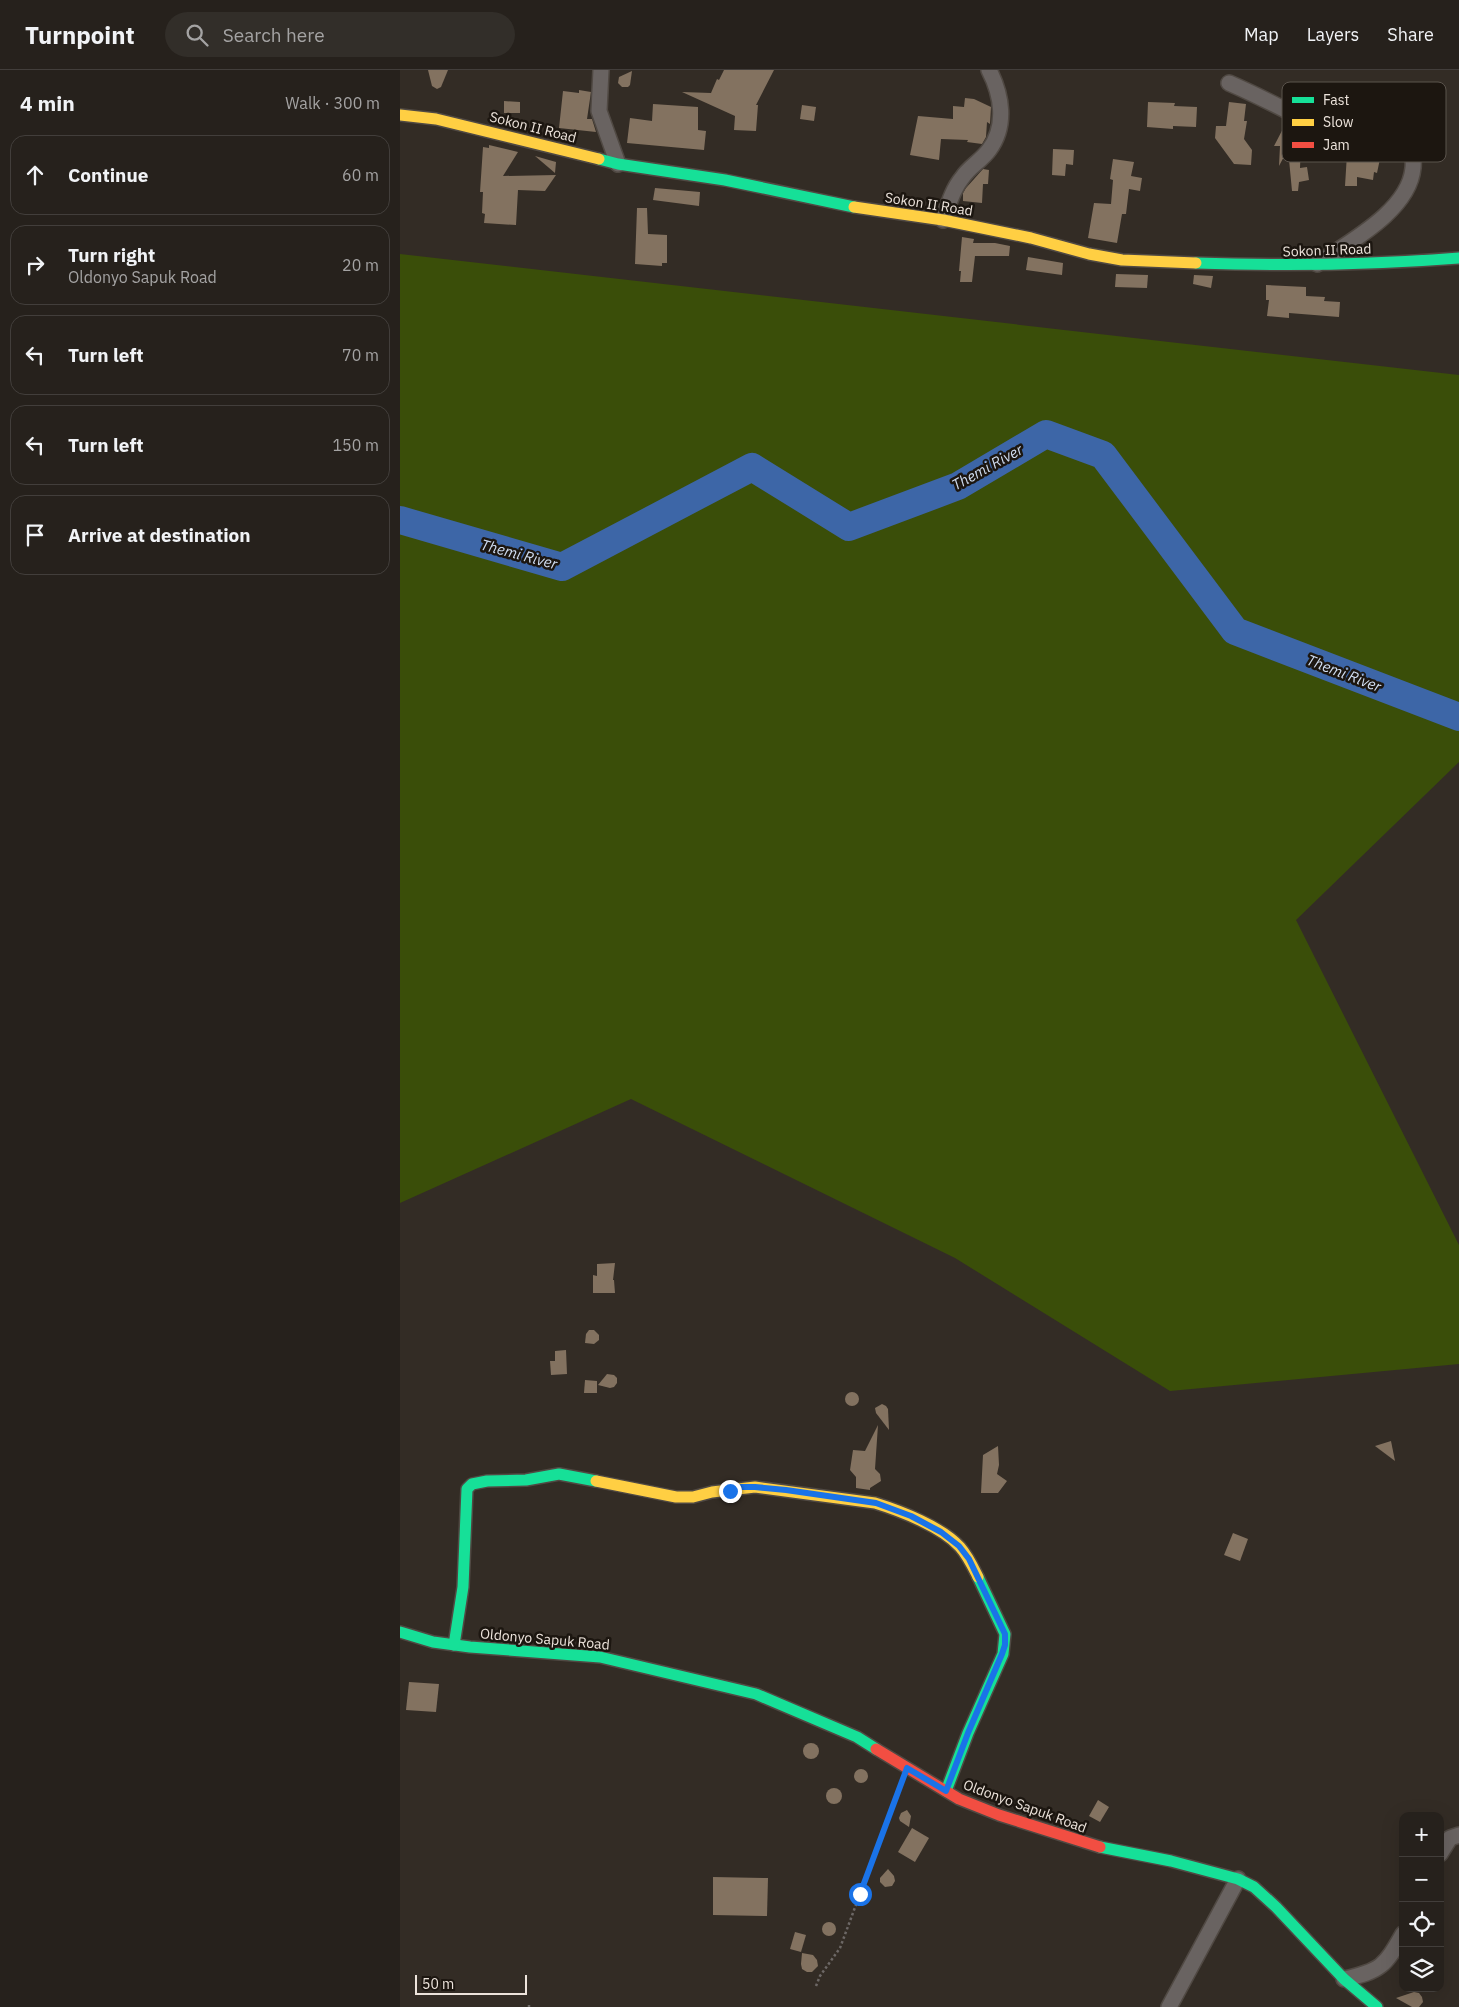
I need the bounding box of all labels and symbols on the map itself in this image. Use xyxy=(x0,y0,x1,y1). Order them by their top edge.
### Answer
legend xyxy=(1282,82,1446,162)
text: Fast xyxy=(1323,91,1349,109)
street label: Sokon II Road xyxy=(488,108,578,146)
text: Slow xyxy=(1323,113,1354,131)
text: Jam xyxy=(1323,136,1350,154)
street label: Sokon II Road xyxy=(884,188,974,220)
street label: Sokon II Road xyxy=(1282,239,1372,261)
water label: Themi River xyxy=(948,439,1026,494)
water label: Themi River xyxy=(479,535,560,573)
water label: Themi River xyxy=(1304,650,1384,696)
route end xyxy=(719,1480,742,1503)
street label: Oldonyo Sapuk Road xyxy=(479,1624,611,1654)
street label: Oldonyo Sapuk Road xyxy=(961,1775,1089,1837)
route start xyxy=(849,1883,872,1906)
scale bar xyxy=(415,1972,528,1995)

